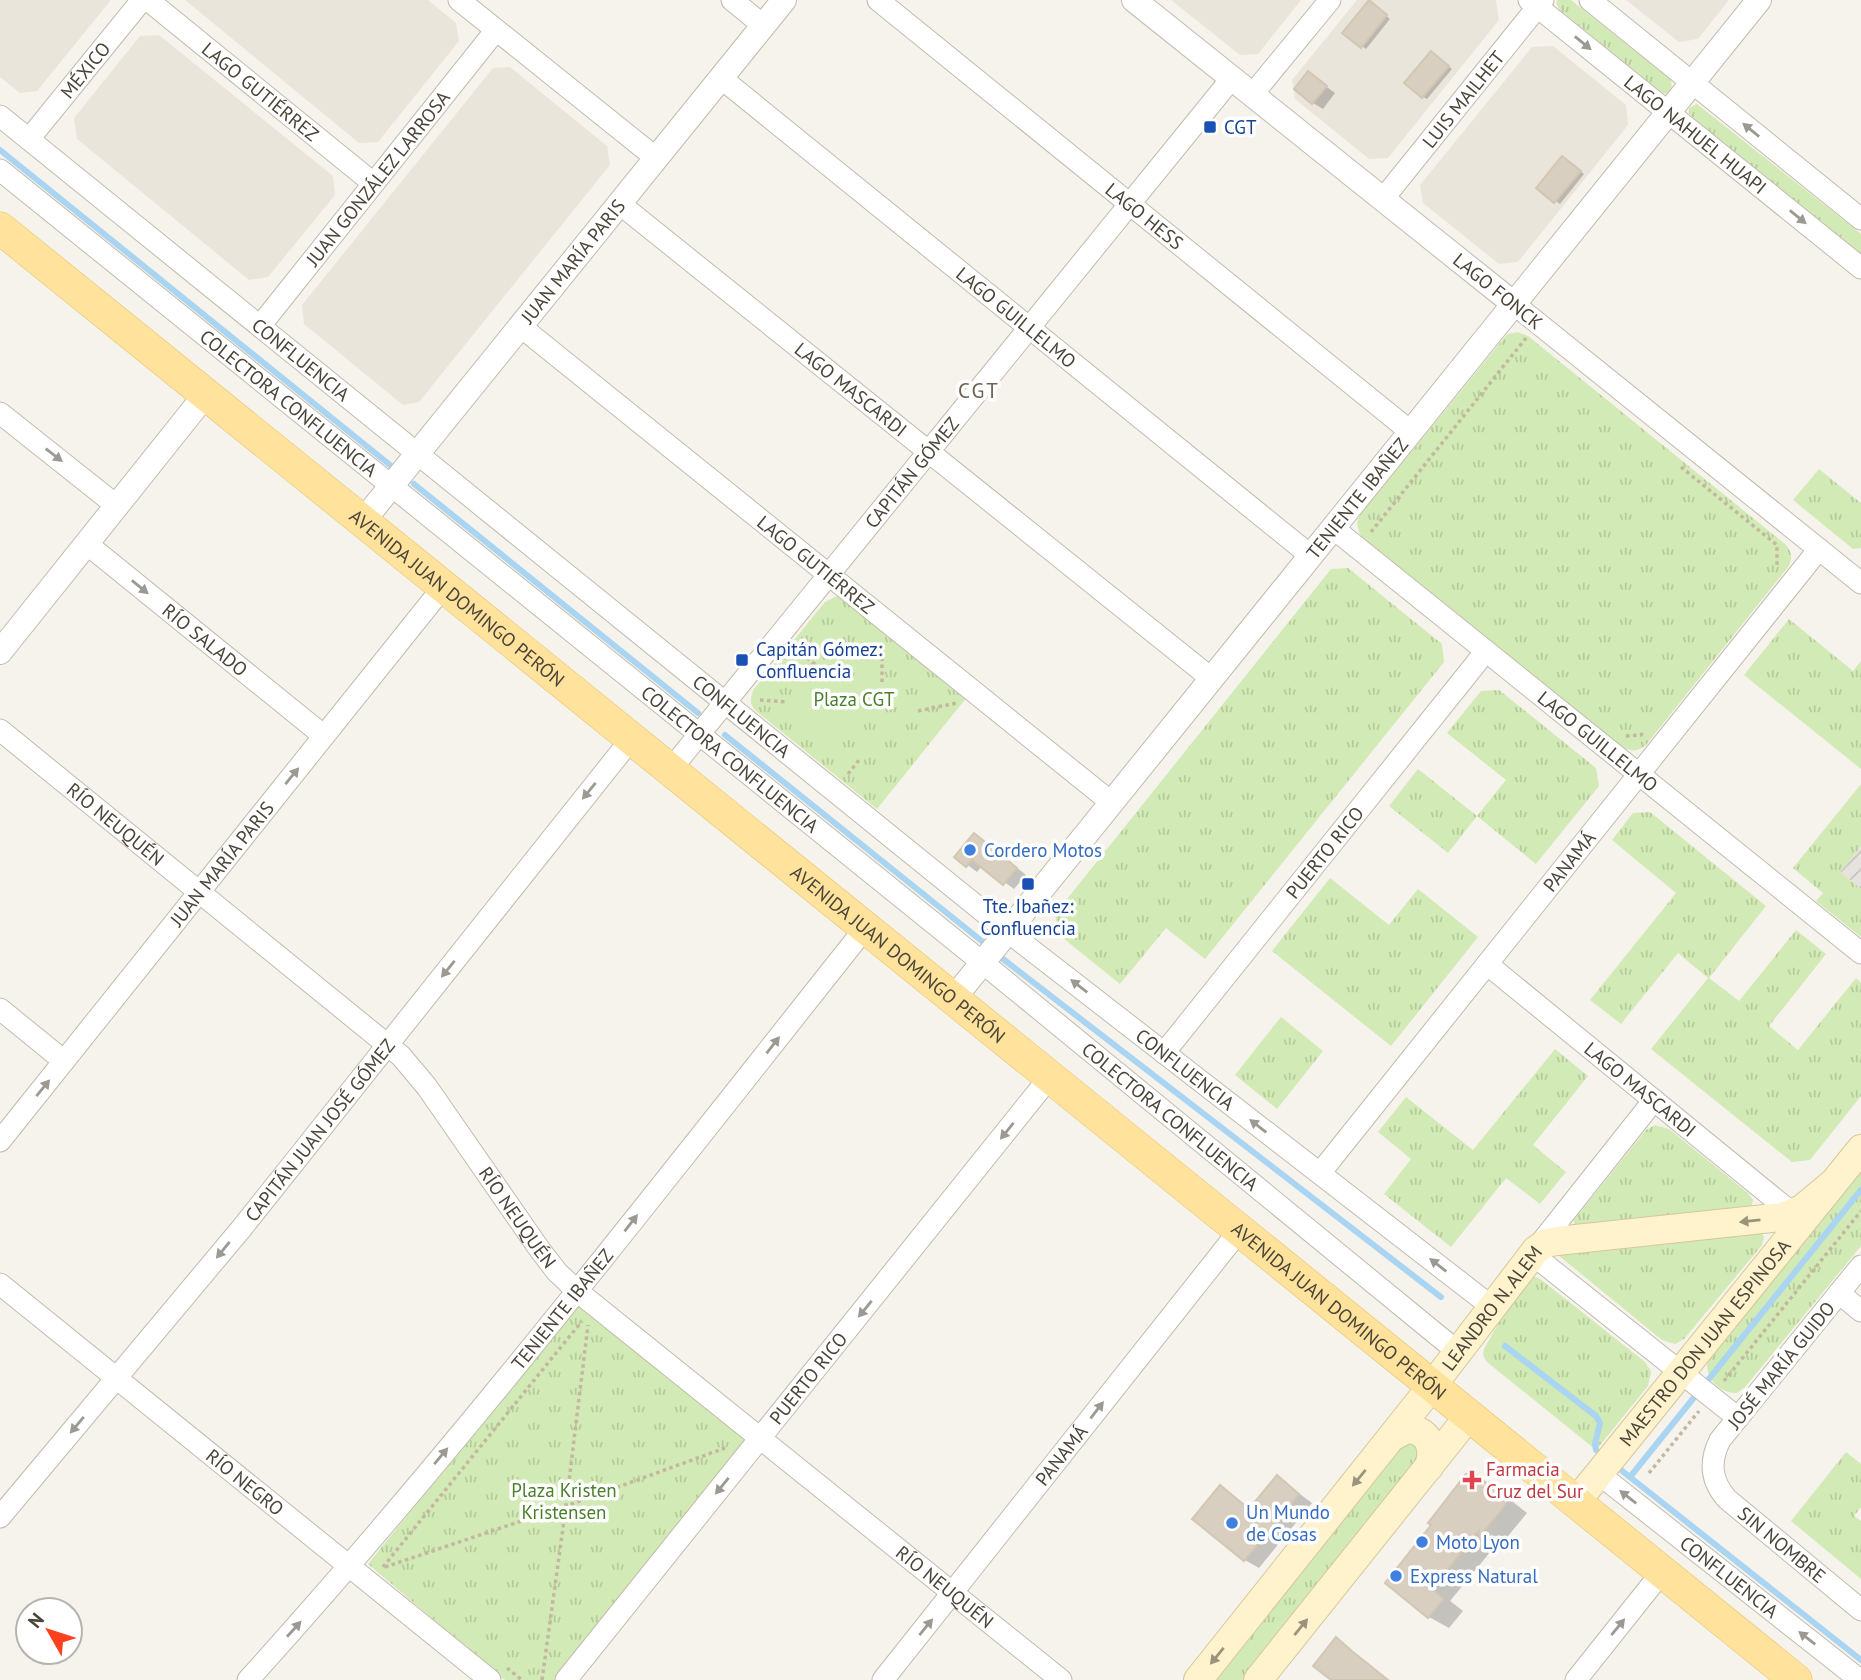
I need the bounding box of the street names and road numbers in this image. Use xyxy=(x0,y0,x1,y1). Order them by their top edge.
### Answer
street label: MÉXICO xyxy=(55,37,115,103)
street label: LAGO GUTIÉRREZ xyxy=(197,37,324,146)
street label: LUIS MAILHET xyxy=(1417,45,1510,153)
street label: LAGO NAHUEL HUAPI xyxy=(1619,70,1772,199)
street label: JUAN GONZÁLEZ LARROSA xyxy=(300,86,455,271)
street label: LAGO HESS xyxy=(1101,177,1188,255)
street label: JUAN MARÍA PARIS xyxy=(515,194,630,329)
street label: LAGO FONCK xyxy=(1448,248,1548,334)
street label: LAGO GUILLELMO xyxy=(951,261,1081,373)
street label: CONFLUENCIA xyxy=(247,313,355,406)
street label: COLECTORA CONFLUENCIA xyxy=(195,324,382,482)
street label: LAGO MASCARDI xyxy=(790,337,912,442)
street label: CAPITÁN GÓMEZ xyxy=(860,412,964,533)
street label: TENIENTE IBAÑEZ xyxy=(1301,433,1413,564)
street label: AVENIDA JUAN DOMINGO PERÓN xyxy=(345,504,570,692)
street label: LAGO GUTIÉRREZ xyxy=(752,510,879,619)
street label: RÍO SALADO xyxy=(158,598,253,681)
street label: CONFLUENCIA xyxy=(688,669,795,763)
street label: COLECTORA CONFLUENCIA xyxy=(636,680,824,838)
street label: LAGO GUILLELMO xyxy=(1533,686,1663,797)
street label: RÍO NEUQUÉN xyxy=(62,777,169,871)
street label: JUAN MARÍA PARIS xyxy=(164,797,279,932)
street label: PUERTO RICO xyxy=(1281,801,1369,903)
street label: PANAMÁ xyxy=(1538,826,1601,896)
street label: AVENIDA JUAN DOMINGO PERÓN xyxy=(786,860,1011,1048)
street label: CONFLUENCIA xyxy=(1131,1023,1239,1115)
street label: CAPITÁN JUAN JOSÉ GÓMEZ xyxy=(240,1034,400,1226)
street label: COLECTORA CONFLUENCIA xyxy=(1077,1037,1263,1196)
street label: LAGO MASCARDI xyxy=(1580,1037,1701,1142)
street label: RÍO NEUQUÉN xyxy=(474,1162,562,1273)
street label: AVENIDA JUAN DOMINGO PERÓN xyxy=(1227,1217,1451,1405)
street label: MAESTRO DON JUAN ESPINOSA xyxy=(1614,1234,1796,1451)
street label: LEANDRO N. ALEM xyxy=(1436,1241,1547,1375)
street label: TENIENTE IBAÑEZ xyxy=(506,1244,618,1375)
street label: JOSÉ MARÍA GUIDO xyxy=(1722,1296,1840,1434)
street label: PUERTO RICO xyxy=(764,1327,852,1429)
street label: PANAMÁ xyxy=(1030,1420,1093,1490)
street label: RÍO NEGRO xyxy=(201,1443,289,1521)
street label: SIN NOMBRE xyxy=(1733,1501,1831,1588)
street label: CONFLUENCIA xyxy=(1675,1531,1783,1623)
street label: RÍO NEUQUÉN xyxy=(891,1540,999,1633)

